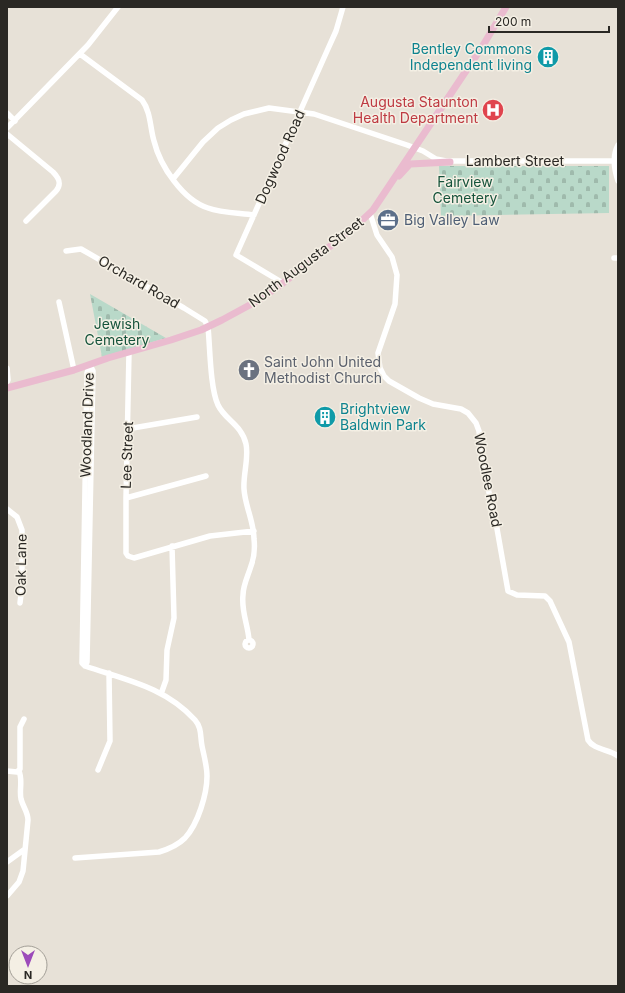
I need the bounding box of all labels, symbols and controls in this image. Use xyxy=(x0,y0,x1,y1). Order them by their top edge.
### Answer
scale bar xyxy=(489,8,609,34)
text: 200 m xyxy=(495,14,531,29)
place label: Bentley Commons Independent living xyxy=(410,40,532,73)
building icon: Bentley Commons Independent living xyxy=(535,44,561,70)
place label: Augusta Staunton Health Department xyxy=(353,93,478,126)
hospital icon: Augusta Staunton Health Department xyxy=(480,97,506,123)
street label: Dogwood Road xyxy=(251,107,308,207)
street label: Lambert Street xyxy=(466,152,565,169)
park label: Fairview Cemetery xyxy=(433,173,498,206)
office icon: Big Valley Law xyxy=(375,207,401,233)
place label: Big Valley Law xyxy=(404,211,500,228)
street label: North Augusta Street xyxy=(245,213,367,310)
street label: Orchard Road xyxy=(96,251,183,312)
park label: Jewish Cemetery xyxy=(85,315,150,348)
place label: Saint John United Methodist Church xyxy=(264,353,382,386)
church icon: Saint John United Methodist Church xyxy=(236,357,262,383)
street label: Woodland Drive xyxy=(76,372,97,478)
place label: Brightview Baldwin Park xyxy=(340,400,426,433)
building icon: Brightview Baldwin Park xyxy=(312,404,338,430)
street label: Lee Street xyxy=(117,420,136,489)
street label: Woodlee Road xyxy=(471,431,506,529)
street label: Oak Lane xyxy=(11,534,30,596)
north arrow xyxy=(8,945,48,985)
text: N xyxy=(24,968,32,982)

